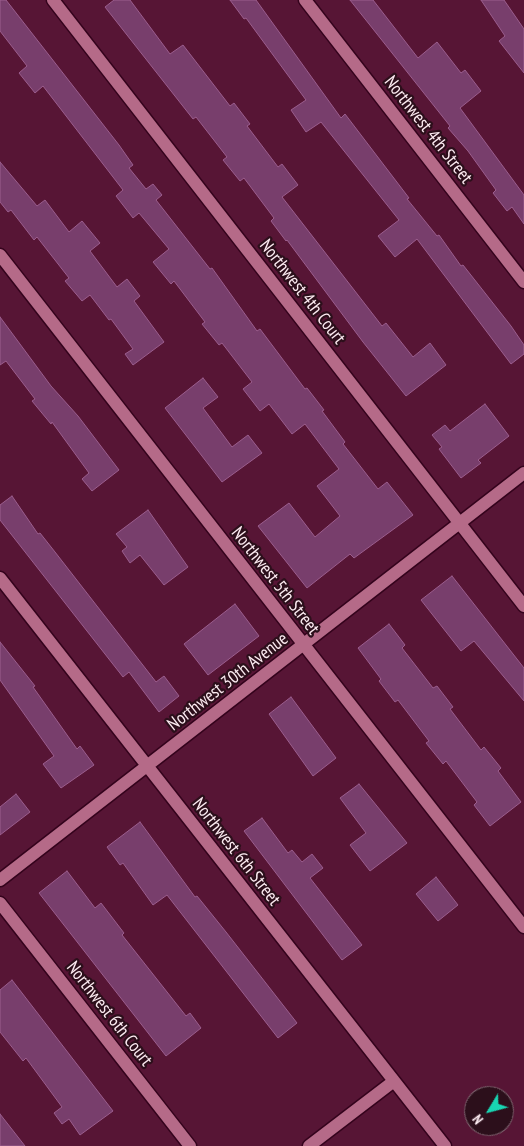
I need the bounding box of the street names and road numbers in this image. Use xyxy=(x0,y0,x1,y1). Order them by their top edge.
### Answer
street label: Northwest 4th Street xyxy=(379,72,477,188)
street label: Northwest 4th Court xyxy=(254,235,350,349)
street label: Northwest 5th Street xyxy=(226,523,324,639)
street label: Northwest 30th Avenue xyxy=(163,628,293,736)
street label: Northwest 6th Street xyxy=(187,794,285,910)
street label: Northwest 6th Court xyxy=(61,957,157,1071)

